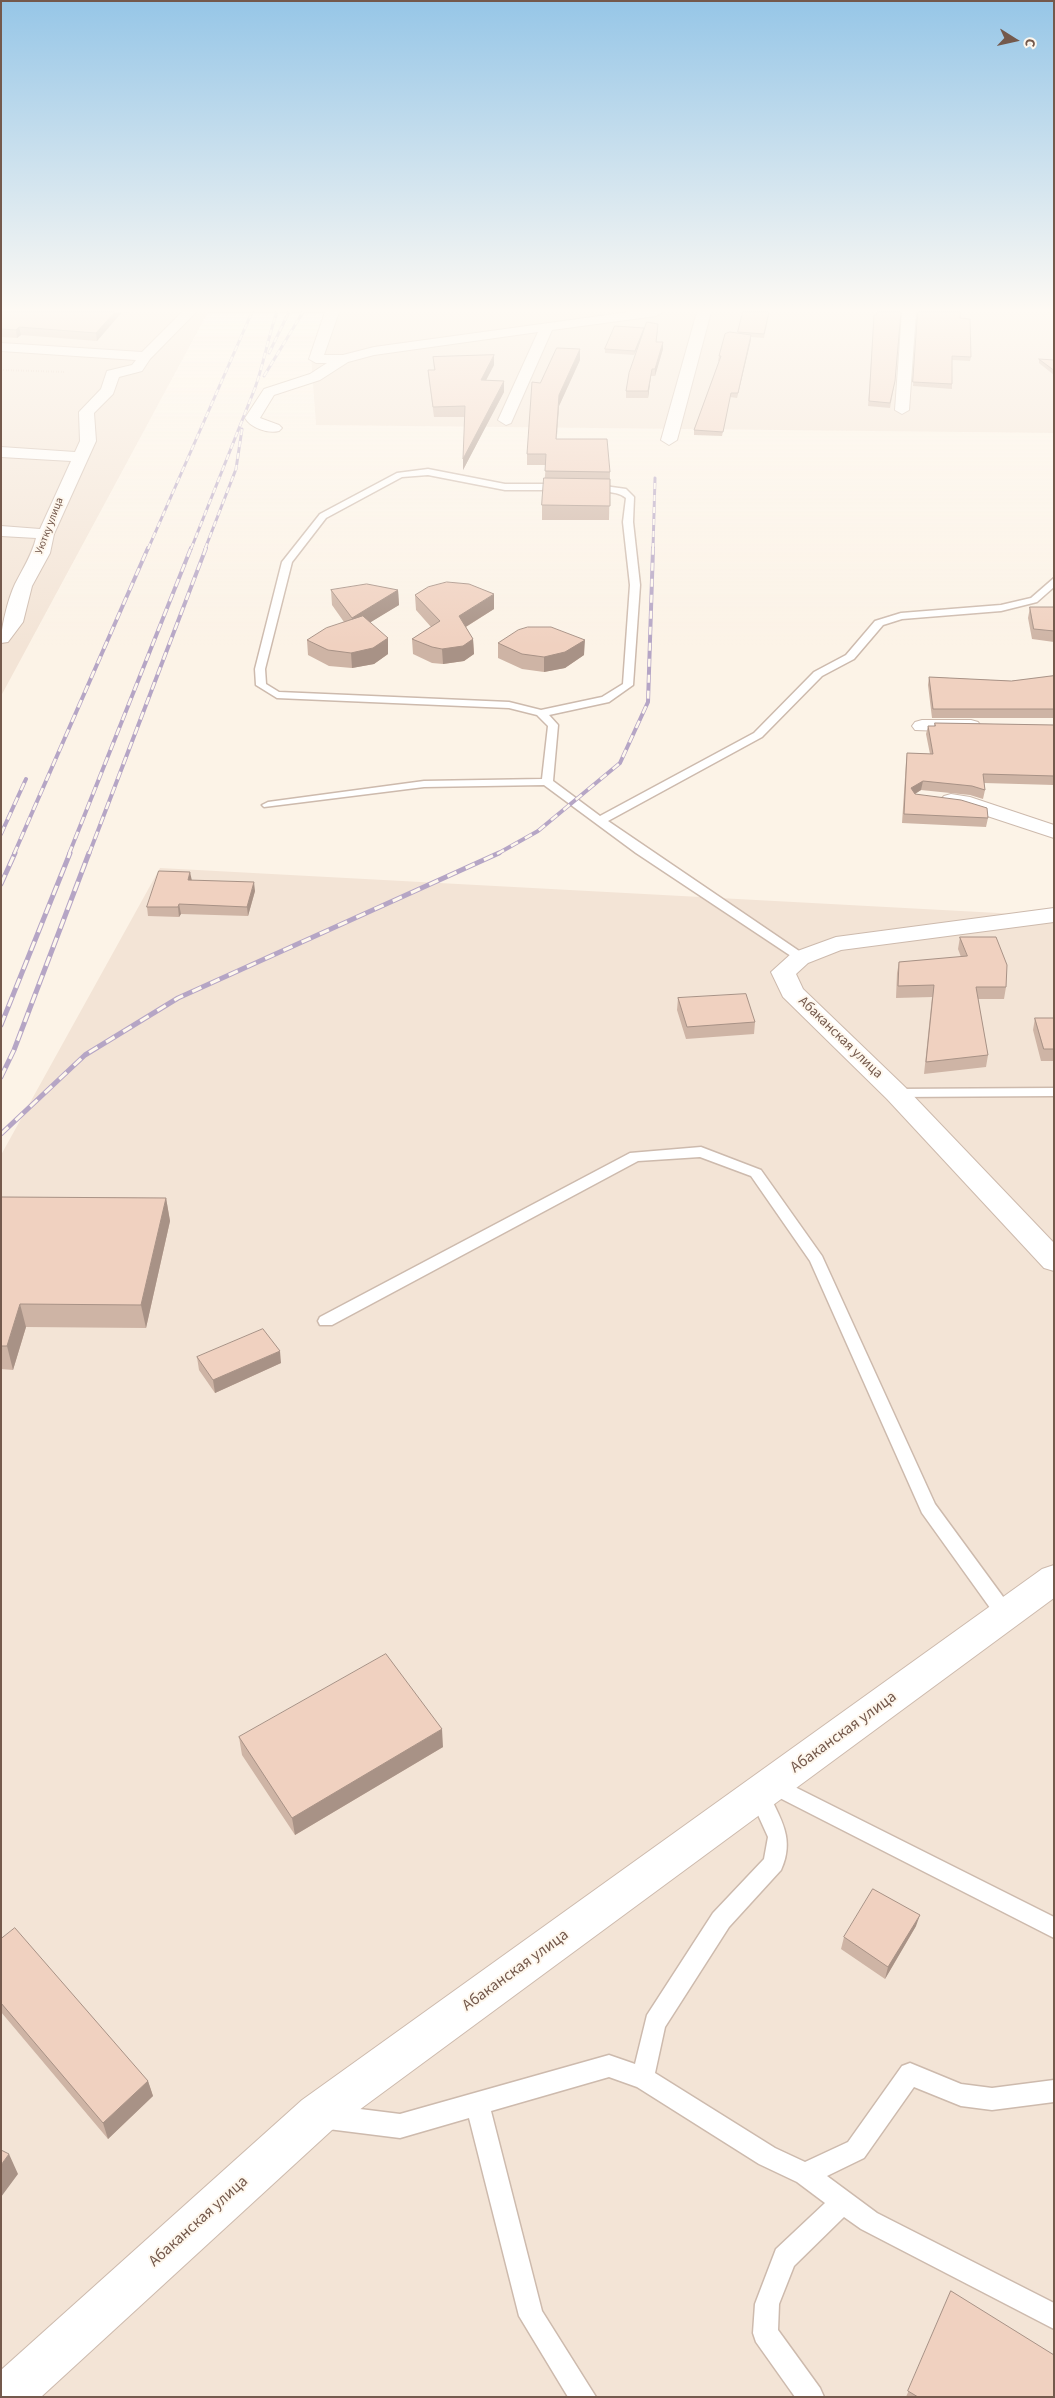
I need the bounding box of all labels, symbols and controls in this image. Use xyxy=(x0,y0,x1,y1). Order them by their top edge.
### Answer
north arrow xyxy=(990,15,1040,65)
text: С xyxy=(1019,37,1040,48)
street label: Уютку улица xyxy=(33,496,67,556)
street label: Абаканская улица xyxy=(794,993,886,1083)
street label: Абаканская улица xyxy=(787,1688,901,1778)
street label: Абаканская улица xyxy=(459,1926,573,2016)
street label: Абаканская улица xyxy=(146,2173,252,2271)

